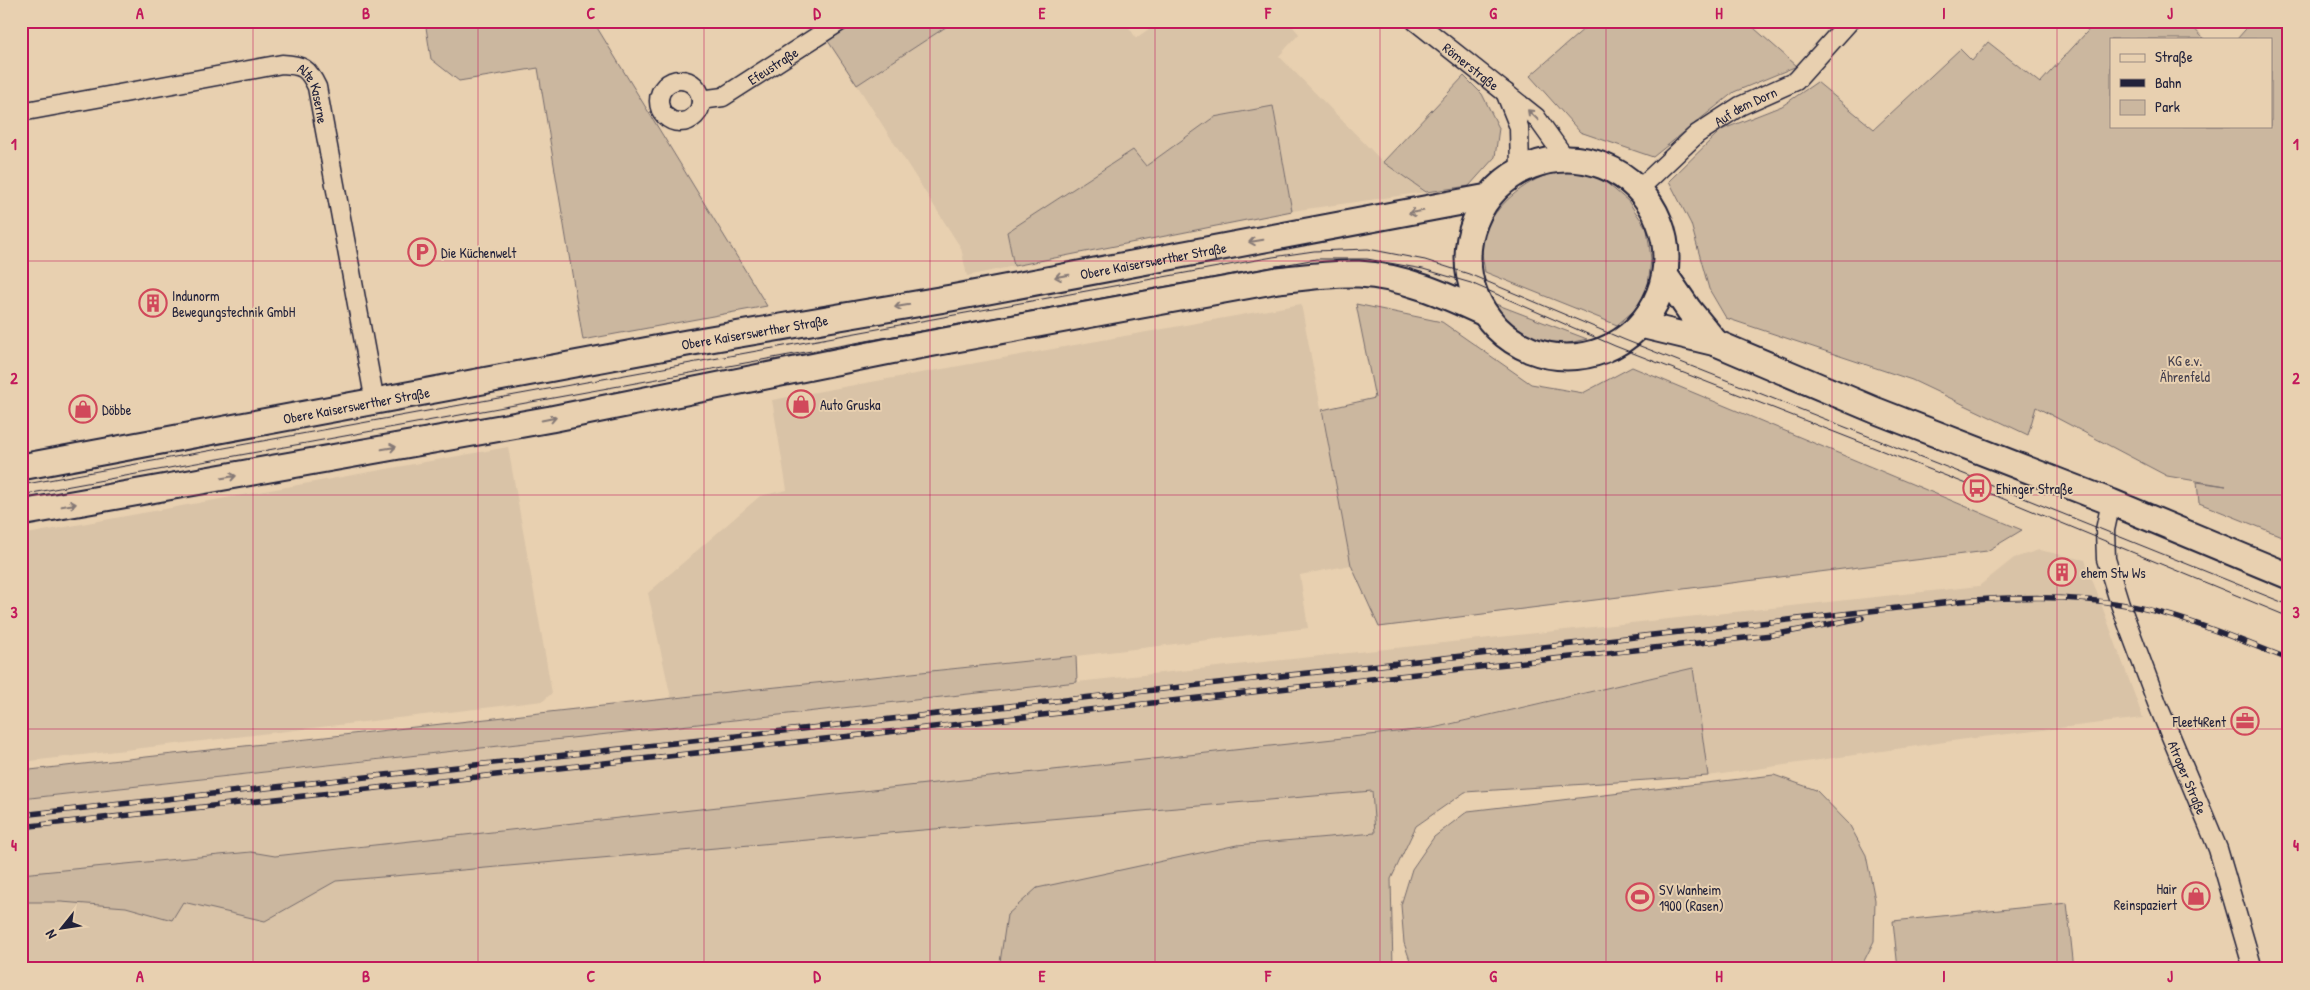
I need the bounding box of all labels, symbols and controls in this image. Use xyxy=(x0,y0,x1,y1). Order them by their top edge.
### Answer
text: A xyxy=(136,2,144,24)
text: B xyxy=(362,2,370,24)
text: C xyxy=(587,2,596,24)
text: D xyxy=(813,2,821,24)
text: E xyxy=(1038,2,1046,24)
text: F xyxy=(1264,2,1272,24)
text: G xyxy=(1489,2,1497,24)
text: H xyxy=(1715,2,1723,24)
text: I xyxy=(1942,2,1946,24)
text: J xyxy=(2167,2,2173,24)
street label: Römerstraße xyxy=(1439,38,1504,94)
legend xyxy=(2110,38,2272,128)
street label: Efeustraße xyxy=(744,42,802,88)
text: Straße xyxy=(2155,46,2193,67)
street label: Alte Kaserne xyxy=(295,58,333,125)
text: Bahn xyxy=(2155,72,2182,93)
street label: Auf dem Dorn xyxy=(1710,81,1780,130)
text: Park xyxy=(2155,96,2180,117)
one-way arrow xyxy=(1526,109,1539,121)
text: 1 xyxy=(11,133,17,155)
text: 1 xyxy=(2293,133,2299,155)
one-way arrow xyxy=(1408,207,1424,217)
one-way arrow xyxy=(1248,236,1264,246)
parking icon: Die Küchenwelt xyxy=(407,237,437,267)
street label: Obere Kaiserswerther Straße xyxy=(1078,237,1228,283)
place label: Die Küchenwelt xyxy=(441,243,516,262)
one-way arrow xyxy=(1054,271,1070,281)
place label: Indunorm Bewegungstechnik GmbH xyxy=(172,286,296,322)
building icon: Indunorm Bewegungstechnik GmbH xyxy=(138,288,168,318)
one-way arrow xyxy=(894,302,910,312)
street label: Obere Kaiserswerther Straße xyxy=(680,310,830,353)
park label: KG e.v. Ährenfeld xyxy=(2160,351,2210,386)
text: 2 xyxy=(10,367,18,389)
text: 2 xyxy=(2292,367,2300,389)
street label: Obere Kaiserswerther Straße xyxy=(281,382,431,428)
shop icon: Auto Gruska xyxy=(786,389,816,419)
shop icon: Döbbe xyxy=(68,394,98,424)
place label: Auto Gruska xyxy=(820,395,881,414)
place label: Döbbe xyxy=(102,400,132,419)
one-way arrow xyxy=(541,414,557,424)
one-way arrow xyxy=(381,443,397,453)
one-way arrow xyxy=(221,471,237,481)
bus stop icon: Ehinger Straße xyxy=(1962,473,1992,503)
place label: Ehinger Straße xyxy=(1996,479,2073,499)
one-way arrow xyxy=(61,500,77,510)
building icon: ehem Stw Ws xyxy=(2047,557,2077,587)
place label: ehem Stw Ws xyxy=(2081,563,2146,582)
text: 3 xyxy=(10,601,18,623)
text: 3 xyxy=(2292,601,2300,623)
office icon: Fleet4Rent xyxy=(2230,706,2260,736)
place label: Fleet4Rent xyxy=(2172,712,2226,731)
street label: Atroper Straße xyxy=(2164,738,2212,817)
text: 4 xyxy=(11,834,17,856)
text: 4 xyxy=(2293,834,2299,856)
place label: Hair Reinspaziert xyxy=(2114,879,2178,915)
place label: SV Wanheim 1900 (Rasen) xyxy=(1659,880,1724,915)
shop icon: Hair Reinspaziert xyxy=(2181,881,2211,911)
sports icon: SV Wanheim 1900 (Rasen) xyxy=(1625,882,1655,912)
north arrow xyxy=(38,902,88,952)
text: N xyxy=(40,926,60,943)
text: A xyxy=(136,965,144,987)
text: B xyxy=(362,965,370,987)
text: C xyxy=(587,965,596,987)
text: D xyxy=(813,965,821,987)
text: E xyxy=(1038,965,1046,987)
text: F xyxy=(1264,965,1272,987)
text: G xyxy=(1489,965,1497,987)
text: H xyxy=(1715,965,1723,987)
text: I xyxy=(1942,965,1946,987)
text: J xyxy=(2167,965,2173,987)

